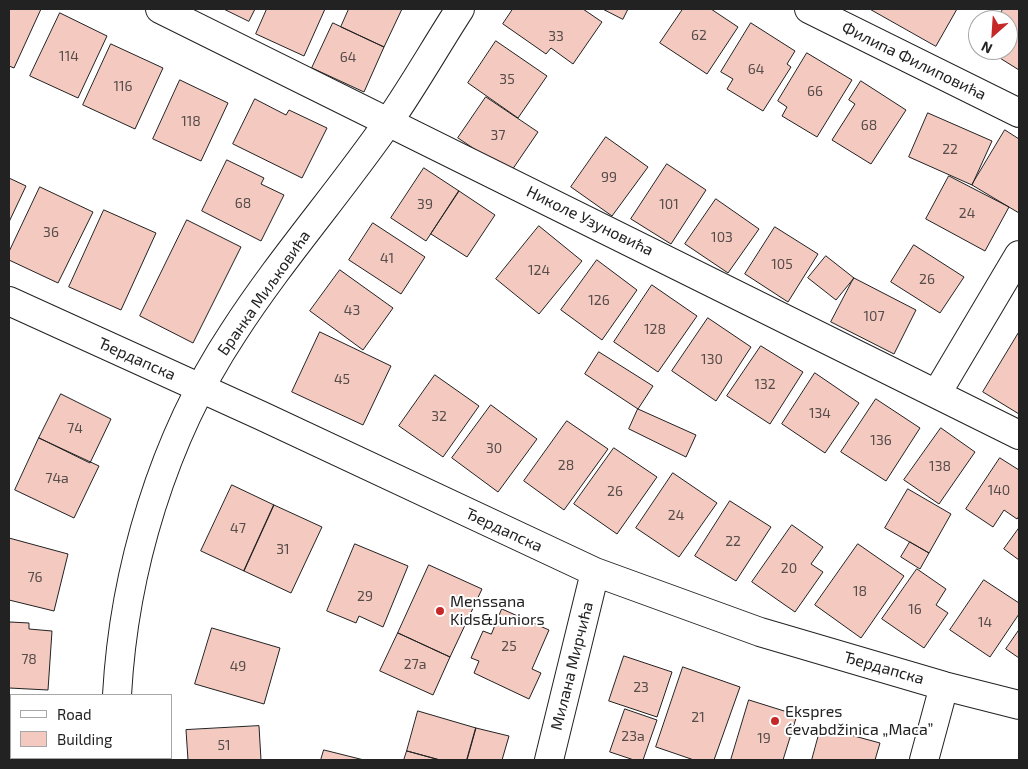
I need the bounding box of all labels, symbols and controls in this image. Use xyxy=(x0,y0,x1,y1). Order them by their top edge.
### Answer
north arrow xyxy=(968,10,1018,60)
street label: Филипа Филиповића xyxy=(839,18,989,104)
house number: 62 xyxy=(691,27,707,43)
house number: 33 xyxy=(548,28,564,44)
text: N xyxy=(978,38,995,58)
house number: 114 xyxy=(59,48,79,64)
house number: 64 xyxy=(340,49,356,65)
house number: 64 xyxy=(748,61,764,77)
house number: 35 xyxy=(499,71,515,87)
house number: 116 xyxy=(113,78,133,94)
house number: 66 xyxy=(807,83,823,99)
house number: 118 xyxy=(181,113,201,129)
house number: 68 xyxy=(861,117,877,133)
house number: 37 xyxy=(491,127,505,143)
house number: 22 xyxy=(942,141,958,157)
house number: 99 xyxy=(601,169,617,185)
street label: Николе Узуновића xyxy=(523,182,657,260)
house number: 68 xyxy=(235,195,251,211)
house number: 39 xyxy=(417,196,433,212)
house number: 101 xyxy=(659,196,679,212)
house number: 24 xyxy=(959,205,975,221)
house number: 36 xyxy=(43,224,59,240)
street label: Бранка Миљковића xyxy=(214,227,314,359)
house number: 103 xyxy=(711,229,733,245)
house number: 41 xyxy=(380,250,394,266)
house number: 105 xyxy=(771,256,793,272)
house number: 124 xyxy=(528,262,550,278)
house number: 26 xyxy=(919,271,935,287)
house number: 126 xyxy=(588,292,610,308)
house number: 43 xyxy=(344,302,360,318)
house number: 107 xyxy=(863,308,885,324)
house number: 128 xyxy=(644,321,666,337)
street label: Ђердапска xyxy=(95,333,179,385)
house number: 130 xyxy=(701,351,723,367)
house number: 45 xyxy=(334,371,350,387)
house number: 132 xyxy=(754,376,776,392)
house number: 134 xyxy=(809,405,831,421)
house number: 32 xyxy=(431,408,447,424)
house number: 74 xyxy=(67,420,83,436)
house number: 136 xyxy=(870,432,892,448)
house number: 30 xyxy=(486,440,502,456)
house number: 28 xyxy=(558,457,574,473)
house number: 138 xyxy=(929,458,951,474)
house number: 74a xyxy=(45,470,69,486)
house number: 140 xyxy=(988,482,1010,498)
house number: 26 xyxy=(607,483,623,499)
street label: Ђердапска xyxy=(462,504,546,556)
house number: 24 xyxy=(668,507,684,523)
house number: 47 xyxy=(230,520,246,536)
house number: 22 xyxy=(725,533,741,549)
house number: 31 xyxy=(276,541,290,557)
house number: 20 xyxy=(781,560,797,576)
house number: 76 xyxy=(27,569,43,585)
house number: 18 xyxy=(853,583,867,599)
house number: 29 xyxy=(357,588,373,604)
place label: Menssana Kids&Juniors xyxy=(450,592,545,630)
street label: Милана Мирчића xyxy=(547,600,597,732)
house number: 16 xyxy=(908,601,922,617)
marker: Menssana Kids&Juniors xyxy=(434,605,446,617)
house number: 14 xyxy=(978,614,992,630)
house number: 25 xyxy=(501,638,517,654)
street label: Ђердапска xyxy=(842,647,926,689)
house number: 78 xyxy=(21,651,37,667)
house number: 27a xyxy=(404,656,426,672)
house number: 49 xyxy=(230,658,246,674)
house number: 23 xyxy=(633,679,649,695)
legend xyxy=(10,694,172,759)
place label: Ekspres ćevabdžinica „Maca” xyxy=(785,702,933,740)
text: Road xyxy=(57,705,92,723)
house number: 21 xyxy=(691,709,705,725)
marker: Ekspres ćevabdžinica „Maca” xyxy=(769,715,781,727)
house number: 23a xyxy=(621,728,645,744)
text: Building xyxy=(57,730,112,748)
house number: 19 xyxy=(757,730,771,746)
house number: 51 xyxy=(217,737,231,753)

